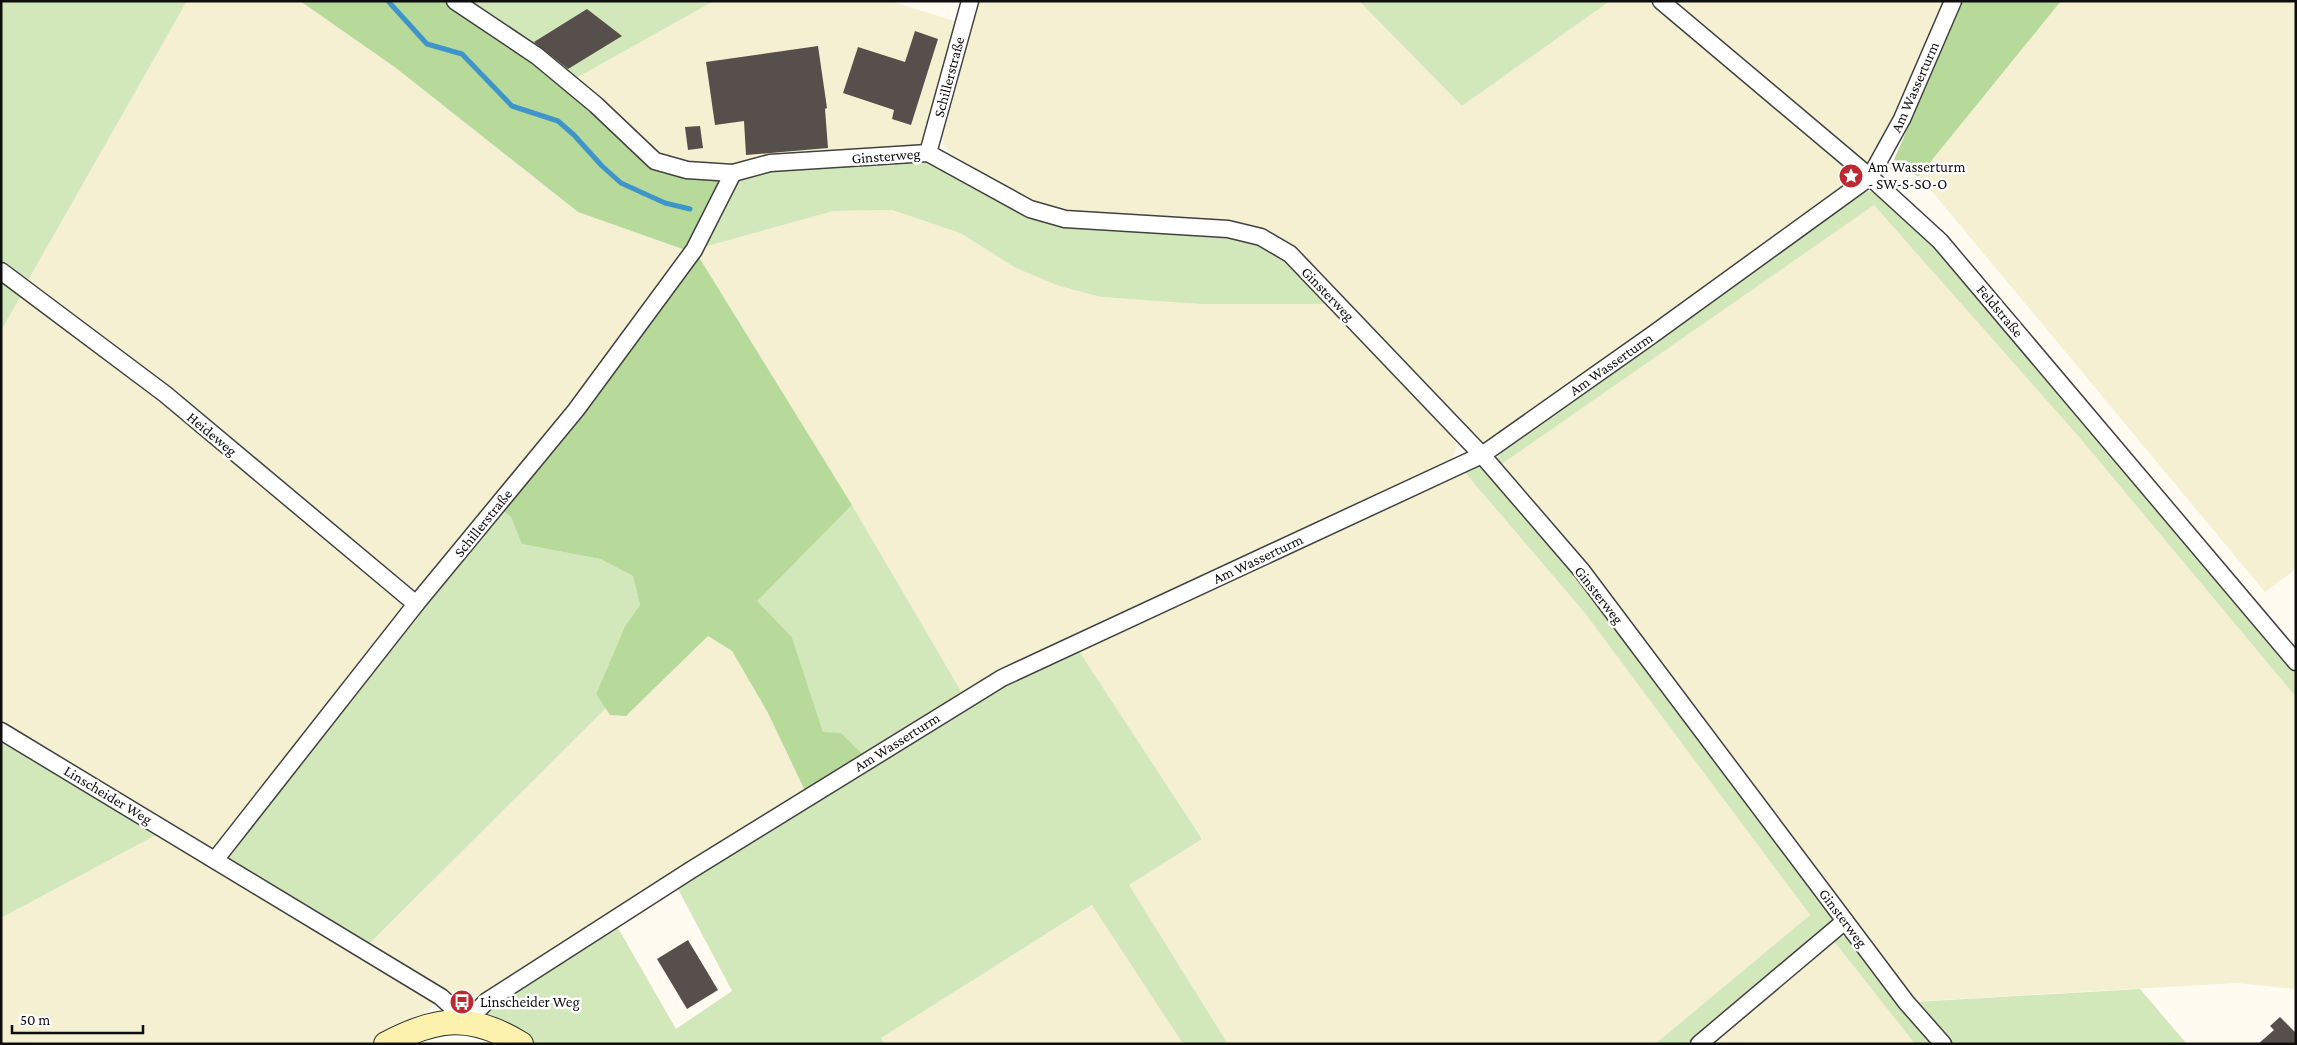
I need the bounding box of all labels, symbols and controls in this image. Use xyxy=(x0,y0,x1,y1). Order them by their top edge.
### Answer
street label: Schillerstraße xyxy=(931,35,968,119)
street label: Am Wasserturm xyxy=(1888,39,1942,135)
street label: Ginsterweg xyxy=(851,146,921,167)
place label: Am Wasserturm - SW-S-SO-O xyxy=(1868,159,1965,192)
place icon: Am Wasserturm - SW-S-SO-O xyxy=(1838,163,1864,189)
street label: Ginsterweg xyxy=(1298,264,1358,325)
street label: Feldstraße xyxy=(1974,282,2027,341)
street label: Am Wasserturm xyxy=(1566,329,1656,399)
street label: Heideweg xyxy=(183,409,240,460)
street label: Schillerstraße xyxy=(451,486,515,560)
street label: Am Wasserturm xyxy=(1210,531,1306,587)
street label: Ginsterweg xyxy=(1571,563,1627,628)
street label: Am Wasserturm xyxy=(851,709,943,775)
street label: Linscheider Weg xyxy=(61,762,155,828)
street label: Ginsterweg xyxy=(1815,886,1870,951)
bus stop icon: Linscheider Weg xyxy=(449,989,475,1015)
place label: Linscheider Weg xyxy=(480,994,580,1011)
scale bar xyxy=(12,1002,144,1034)
text: 50 m xyxy=(20,1012,50,1028)

